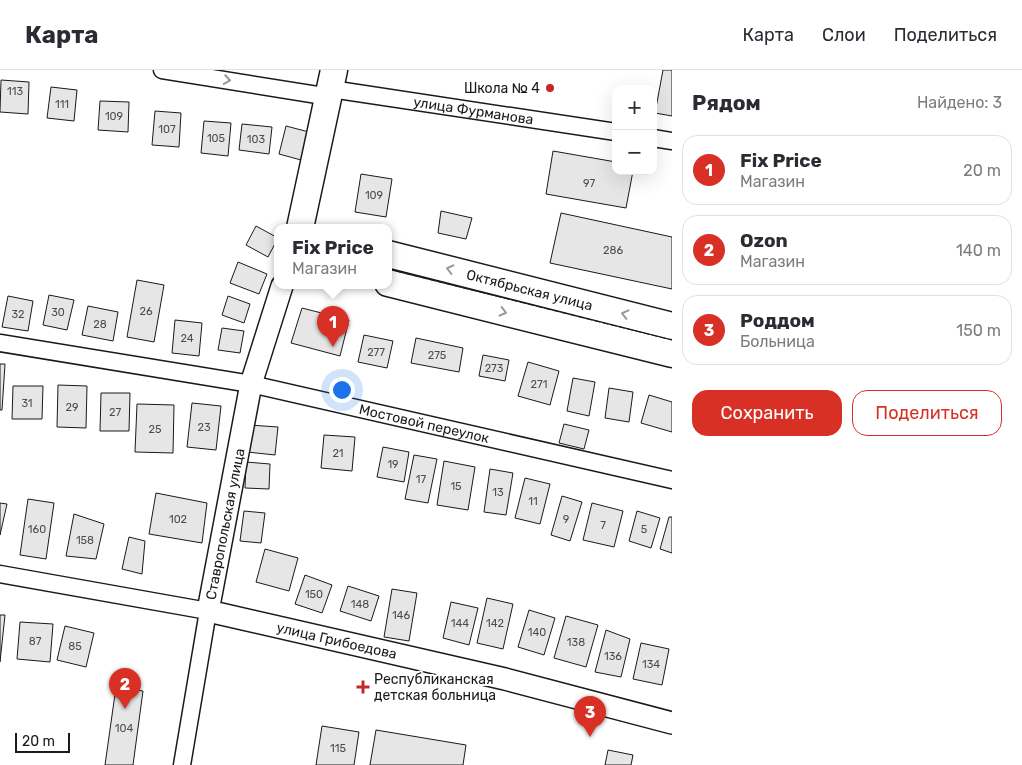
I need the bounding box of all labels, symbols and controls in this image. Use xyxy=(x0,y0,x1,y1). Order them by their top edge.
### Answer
text: Карта xyxy=(25,21,98,49)
text: Карта xyxy=(743,24,794,46)
text: Слои xyxy=(822,24,866,46)
text: Поделиться xyxy=(894,24,997,46)
one-way arrow xyxy=(223,75,232,85)
place label: Школа № 4 xyxy=(464,80,540,97)
marker: Школа № 4 xyxy=(544,82,556,94)
house number: 113 xyxy=(7,85,23,98)
map controls xyxy=(612,85,657,175)
button: + xyxy=(612,85,657,130)
text: Рядом xyxy=(692,90,761,115)
text: Найдено: 3 xyxy=(917,93,1002,112)
street label: улица Фурманова xyxy=(412,94,535,128)
house number: 111 xyxy=(55,98,69,111)
house number: 109 xyxy=(105,110,123,123)
house number: 107 xyxy=(158,123,176,136)
button: − xyxy=(612,130,657,175)
house number: 105 xyxy=(207,132,226,145)
house number: 103 xyxy=(247,133,266,146)
text: Fix Price xyxy=(740,149,822,172)
text: 1 xyxy=(705,161,713,180)
text: 20 m xyxy=(963,161,1001,180)
text: Магазин xyxy=(740,172,805,191)
house number: 97 xyxy=(583,177,595,190)
house number: 109 xyxy=(365,189,383,202)
popup xyxy=(274,224,392,289)
text: Ozon xyxy=(740,229,788,252)
text: Fix Price xyxy=(292,236,374,259)
text: 2 xyxy=(704,241,714,260)
text: 140 m xyxy=(956,241,1001,260)
house number: 286 xyxy=(603,244,623,257)
text: Магазин xyxy=(740,252,805,271)
text: Магазин xyxy=(292,259,357,278)
one-way arrow xyxy=(447,265,455,275)
street label: Октябрьская улица xyxy=(464,266,594,315)
house number: 26 xyxy=(139,305,153,318)
house number: 30 xyxy=(51,306,65,319)
pin: 1 xyxy=(317,306,349,347)
one-way arrow xyxy=(499,306,508,317)
house number: 32 xyxy=(11,308,25,321)
one-way arrow xyxy=(620,309,629,320)
text: Роддом xyxy=(740,309,815,332)
house number: 28 xyxy=(93,318,107,331)
text: 3 xyxy=(704,321,714,340)
text: 150 m xyxy=(956,321,1001,340)
house number: 24 xyxy=(180,332,194,345)
text: Больница xyxy=(740,332,815,351)
house number: 277 xyxy=(367,346,385,359)
house number: 275 xyxy=(428,349,447,362)
house number: 273 xyxy=(485,362,504,375)
your location xyxy=(329,377,355,403)
house number: 271 xyxy=(531,378,547,391)
button: Сохранить xyxy=(692,390,842,436)
button: Поделиться xyxy=(852,390,1002,436)
house number: 31 xyxy=(21,397,33,410)
house number: 29 xyxy=(66,401,78,414)
street label: Мостовой переулок xyxy=(357,401,491,447)
house number: 27 xyxy=(109,406,121,419)
house number: 23 xyxy=(197,421,211,434)
house number: 25 xyxy=(149,423,162,436)
street label: Ставропольская улица xyxy=(202,447,249,601)
house number: 21 xyxy=(332,447,344,460)
house number: 19 xyxy=(387,458,399,471)
house number: 17 xyxy=(416,473,427,486)
house number: 15 xyxy=(450,480,462,493)
house number: 13 xyxy=(492,486,504,499)
house number: 11 xyxy=(528,495,538,508)
house number: 102 xyxy=(169,513,187,526)
house number: 9 xyxy=(563,513,569,526)
house number: 7 xyxy=(600,519,606,532)
house number: 160 xyxy=(28,523,46,536)
house number: 5 xyxy=(641,523,648,536)
house number: 158 xyxy=(76,534,94,547)
house number: 150 xyxy=(305,588,323,601)
house number: 148 xyxy=(351,598,369,611)
house number: 146 xyxy=(392,609,410,622)
house number: 144 xyxy=(451,617,469,630)
house number: 142 xyxy=(486,617,504,630)
street label: улица Грибоедова xyxy=(275,619,399,663)
house number: 140 xyxy=(528,626,546,639)
house number: 87 xyxy=(29,635,42,648)
house number: 138 xyxy=(567,636,585,649)
house number: 85 xyxy=(68,640,82,653)
house number: 136 xyxy=(604,650,622,663)
house number: 134 xyxy=(642,658,660,671)
pin: 2 xyxy=(109,668,141,709)
place label: Республиканская детская больница xyxy=(374,671,496,704)
marker: Республиканская детская больница xyxy=(356,680,370,694)
pin: 3 xyxy=(574,696,606,737)
house number: 104 xyxy=(115,722,133,735)
scale bar xyxy=(15,730,70,753)
text: 20 m xyxy=(22,733,55,750)
house number: 115 xyxy=(330,742,346,755)

